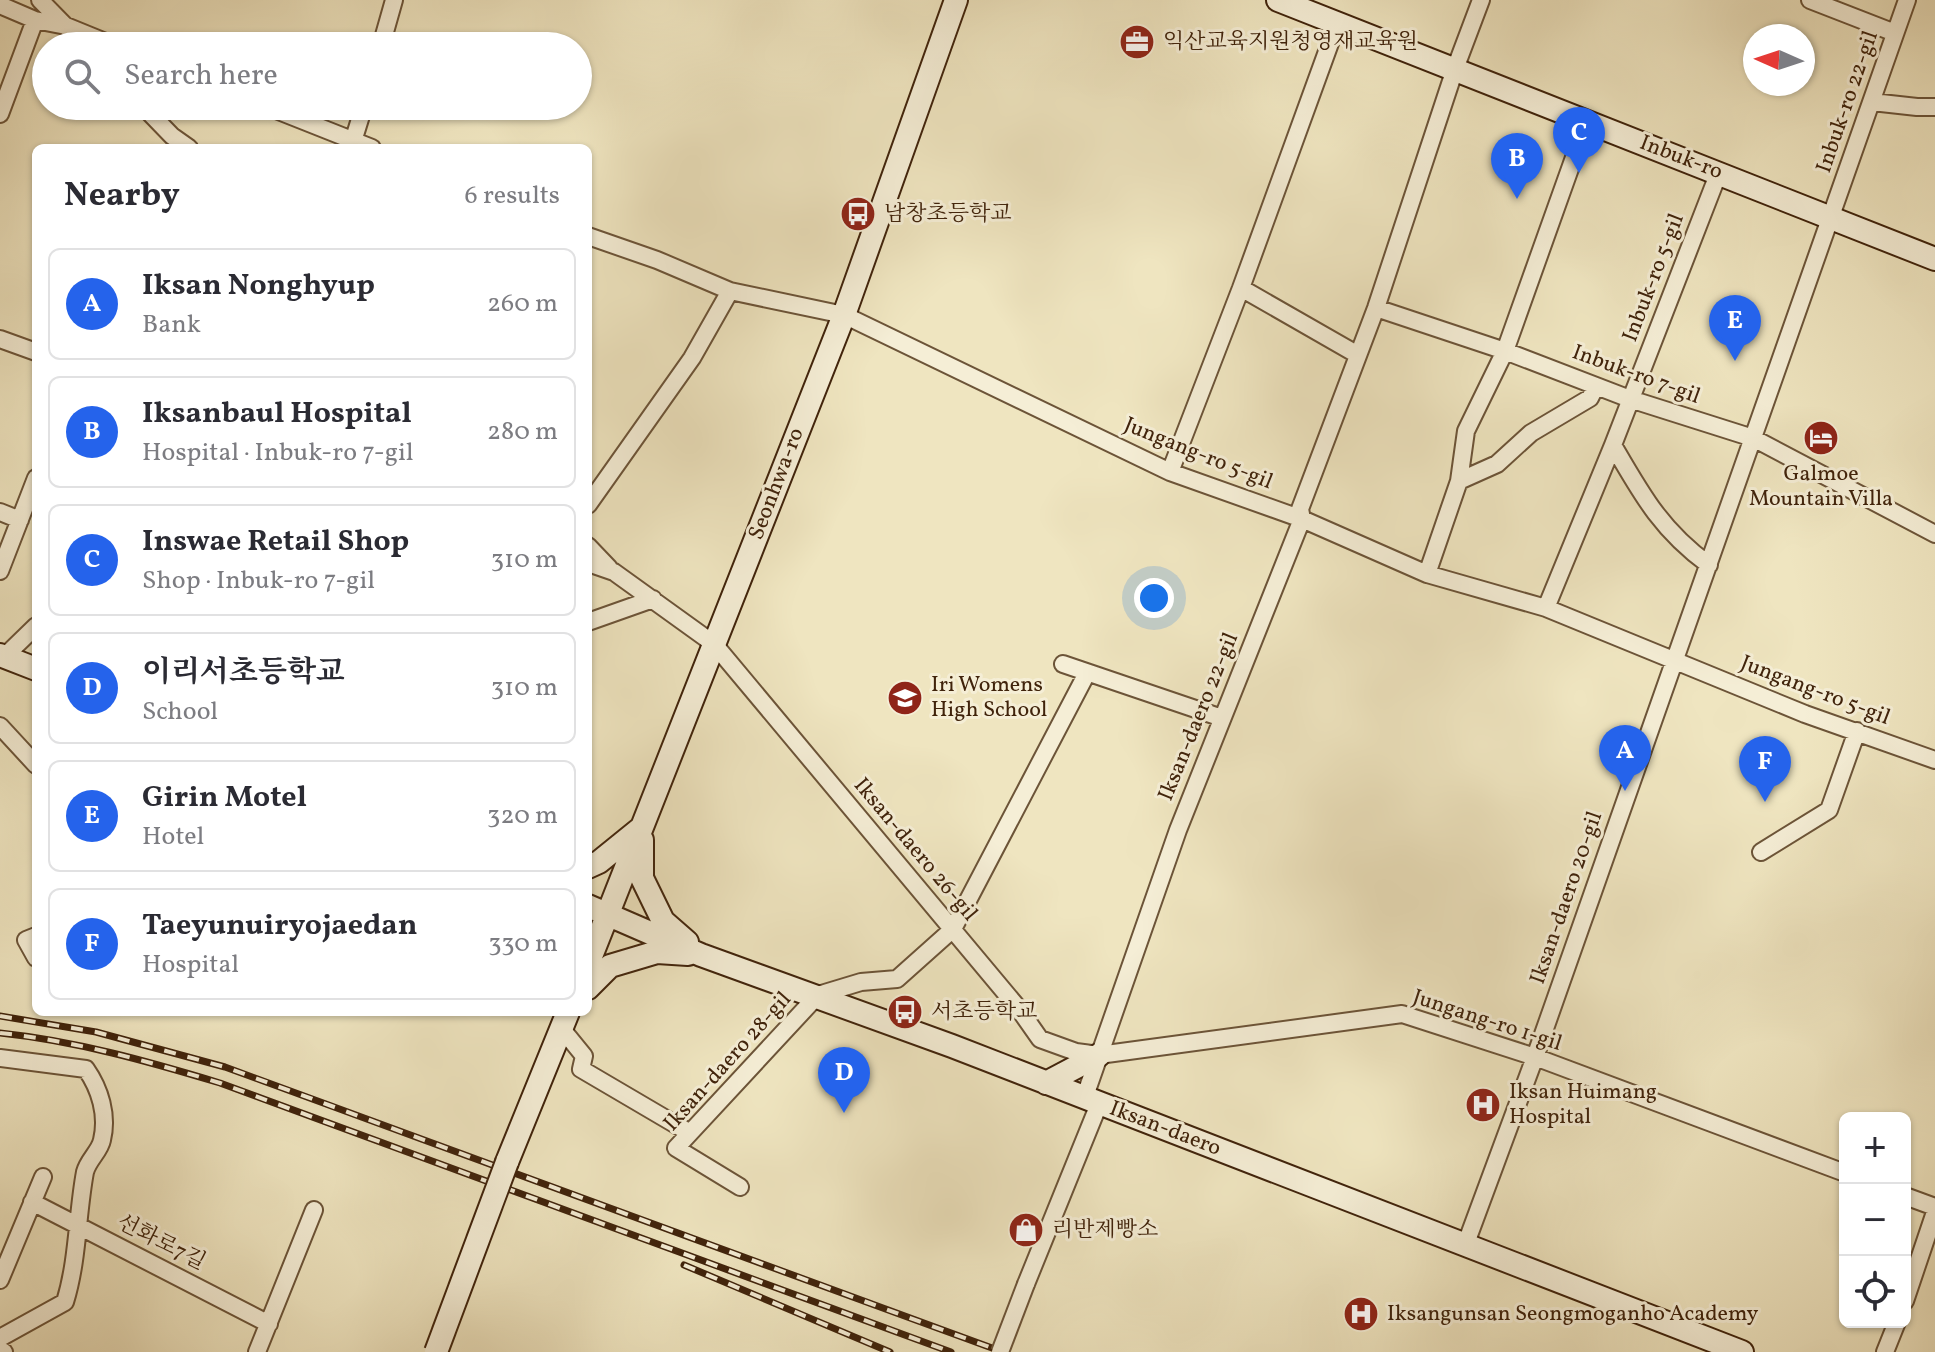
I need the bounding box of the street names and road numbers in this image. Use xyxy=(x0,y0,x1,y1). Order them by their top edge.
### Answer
street label: Inbuk-ro 22-gil xyxy=(1809,27,1887,177)
street label: Inbuk-ro xyxy=(1635,128,1727,188)
street label: Inbuk-ro 5-gil xyxy=(1615,209,1693,347)
street label: Inbuk-ro 7-gil xyxy=(1568,337,1704,413)
street label: Jungang-ro 5-gil xyxy=(1119,410,1277,498)
street label: Seonhwa-ro xyxy=(741,423,813,545)
street label: Iksan-daero 22-gil xyxy=(1151,628,1247,806)
street label: Jungang-ro 5-gil xyxy=(1736,648,1894,734)
street label: Iksan-daero 26-gil xyxy=(846,772,984,928)
street label: Iksan-daero 20-gil xyxy=(1523,807,1611,989)
street label: Jungang-ro 1-gil xyxy=(1408,982,1566,1060)
street label: Iksan-daero 28-gil xyxy=(657,985,799,1139)
street label: Iksan-daero xyxy=(1105,1094,1225,1164)
street label: 선화로7길 xyxy=(111,1207,211,1279)

